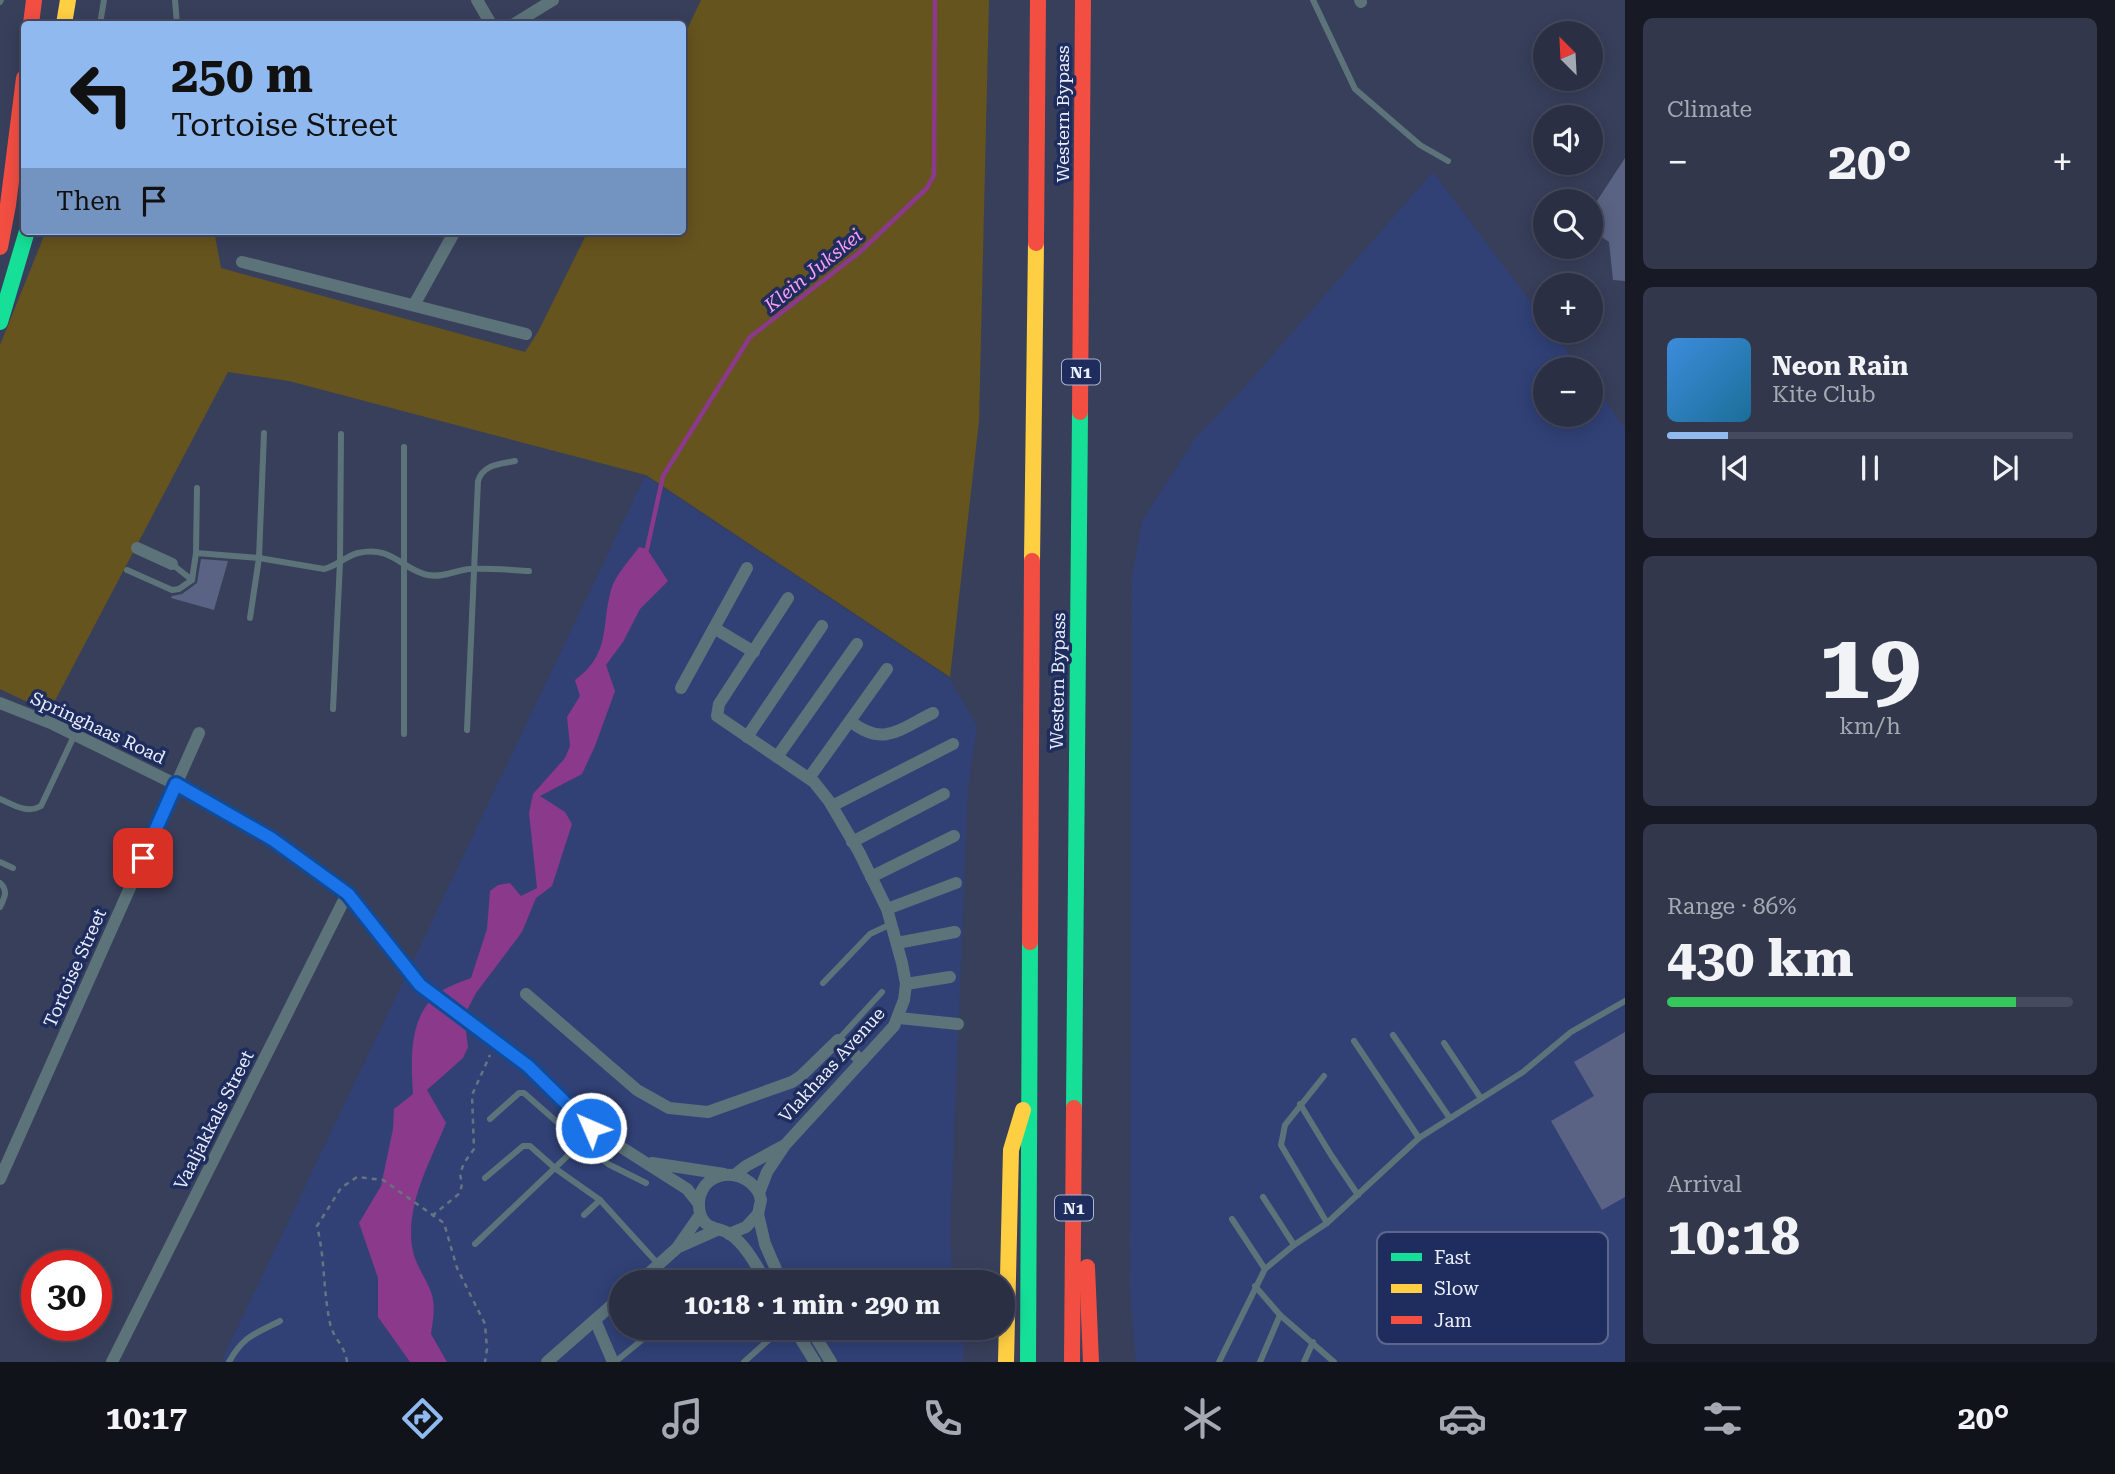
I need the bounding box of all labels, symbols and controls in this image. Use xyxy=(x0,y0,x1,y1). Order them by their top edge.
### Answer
north arrow xyxy=(1533,21,1603,91)
map controls xyxy=(1533,21,1603,427)
street label: Western Bypass xyxy=(1052,45,1073,183)
text: 250 m xyxy=(171,47,313,104)
icon: left xyxy=(56,49,147,140)
text: Climate xyxy=(1667,96,1752,123)
button: sound xyxy=(1533,105,1603,175)
text: Tortoise Street xyxy=(171,106,398,144)
text: 20° xyxy=(1828,131,1912,192)
text: − xyxy=(1667,140,1688,184)
text: + xyxy=(2052,140,2073,184)
icon: arrive xyxy=(135,182,173,220)
text: Then xyxy=(56,186,121,216)
button: search xyxy=(1533,189,1603,259)
water label: Klein Jukskei xyxy=(759,224,867,317)
button: + xyxy=(1533,273,1603,343)
text: Neon Rain xyxy=(1772,351,1908,381)
button: − xyxy=(1533,357,1603,427)
road number: N1 xyxy=(1062,360,1100,384)
text: Kite Club xyxy=(1772,381,1876,408)
icon: previous xyxy=(1716,449,1754,487)
icon: pause xyxy=(1851,449,1889,487)
icon: next xyxy=(1986,449,2024,487)
street label: Western Bypass xyxy=(1046,612,1069,750)
text: 19 xyxy=(1819,614,1921,720)
street label: Springhaas Road xyxy=(28,687,169,768)
text: km/h xyxy=(1839,713,1901,740)
pin xyxy=(113,828,173,888)
icon: arrive xyxy=(124,839,162,877)
text: Range · 86% xyxy=(1667,893,1796,920)
street label: Tortoise Street xyxy=(39,905,110,1030)
text: 430 km xyxy=(1667,928,1854,989)
street label: Vlakhaas Avenue xyxy=(774,1003,889,1127)
street label: Vaaljakkals Street xyxy=(169,1047,258,1193)
position arrow xyxy=(554,1091,628,1165)
text: Arrival xyxy=(1667,1171,1742,1198)
road number: N1 xyxy=(1055,1196,1093,1220)
text: 10:18 xyxy=(1667,1206,1800,1267)
legend xyxy=(1377,1232,1608,1344)
text: Fast xyxy=(1434,1246,1471,1269)
speed limit sign: 30 xyxy=(21,1250,112,1341)
text: Slow xyxy=(1434,1277,1479,1300)
text: 10:18 · 1 min · 290 m xyxy=(684,1290,940,1320)
text: Jam xyxy=(1434,1309,1472,1332)
icon: directions xyxy=(398,1394,447,1443)
icon: music xyxy=(658,1394,707,1443)
icon: phone xyxy=(918,1394,967,1443)
icon: climate xyxy=(1178,1394,1227,1443)
icon: car xyxy=(1438,1394,1487,1443)
icon: filters xyxy=(1698,1394,1747,1443)
text: 10:17 xyxy=(105,1399,187,1437)
text: 20° xyxy=(1958,1399,2010,1437)

